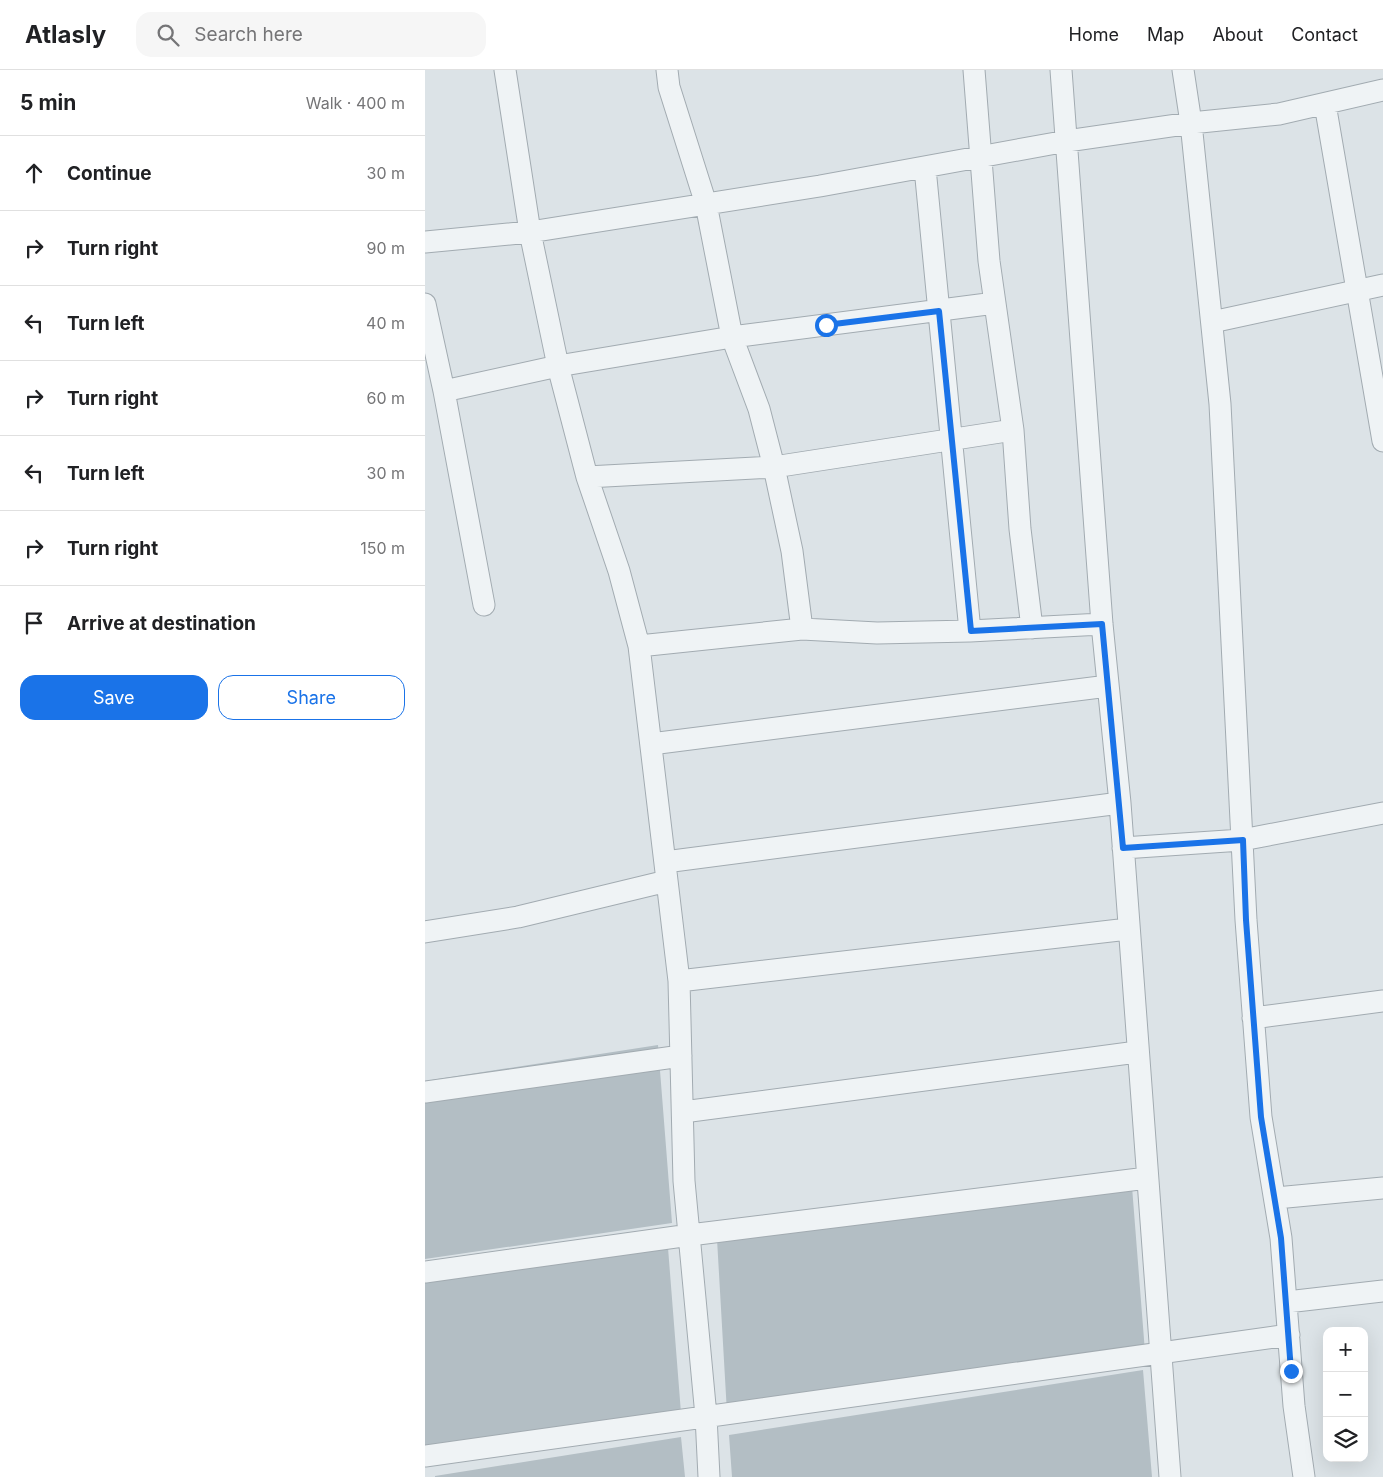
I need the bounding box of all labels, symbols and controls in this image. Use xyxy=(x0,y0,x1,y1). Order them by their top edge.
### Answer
search box xyxy=(136,12,486,57)
text: Atlasly xyxy=(25,20,106,49)
icon: search xyxy=(154,21,182,49)
text: Search here xyxy=(194,23,303,46)
text: Home xyxy=(1069,24,1119,45)
text: Map xyxy=(1147,24,1184,45)
text: About xyxy=(1212,24,1263,45)
text: Contact xyxy=(1291,24,1358,45)
text: 5 min xyxy=(20,90,76,115)
text: Walk · 400 m xyxy=(306,93,405,113)
icon: ahead xyxy=(20,159,48,187)
text: Continue xyxy=(67,162,152,185)
text: 30 m xyxy=(367,163,405,183)
icon: right xyxy=(20,234,48,262)
text: Turn right xyxy=(67,237,158,260)
text: 90 m xyxy=(366,238,405,258)
icon: left xyxy=(20,309,48,337)
text: Turn left xyxy=(67,312,145,335)
text: 40 m xyxy=(366,313,405,333)
route start xyxy=(815,314,838,337)
icon: right xyxy=(20,384,48,412)
text: Turn right xyxy=(67,387,158,410)
text: 60 m xyxy=(366,388,405,408)
icon: left xyxy=(20,459,48,487)
text: Turn left xyxy=(67,462,145,485)
text: 30 m xyxy=(367,463,405,483)
icon: right xyxy=(20,534,48,562)
text: Turn right xyxy=(67,537,158,560)
text: 150 m xyxy=(360,538,405,558)
icon: arrive xyxy=(20,609,48,637)
text: Arrive at destination xyxy=(67,612,256,635)
button: Save xyxy=(20,675,208,720)
button: Share xyxy=(218,675,405,720)
map controls xyxy=(1323,1327,1368,1462)
button: + xyxy=(1323,1327,1368,1372)
route end xyxy=(1280,1360,1303,1383)
button: − xyxy=(1323,1372,1368,1417)
button: layers xyxy=(1323,1417,1368,1462)

